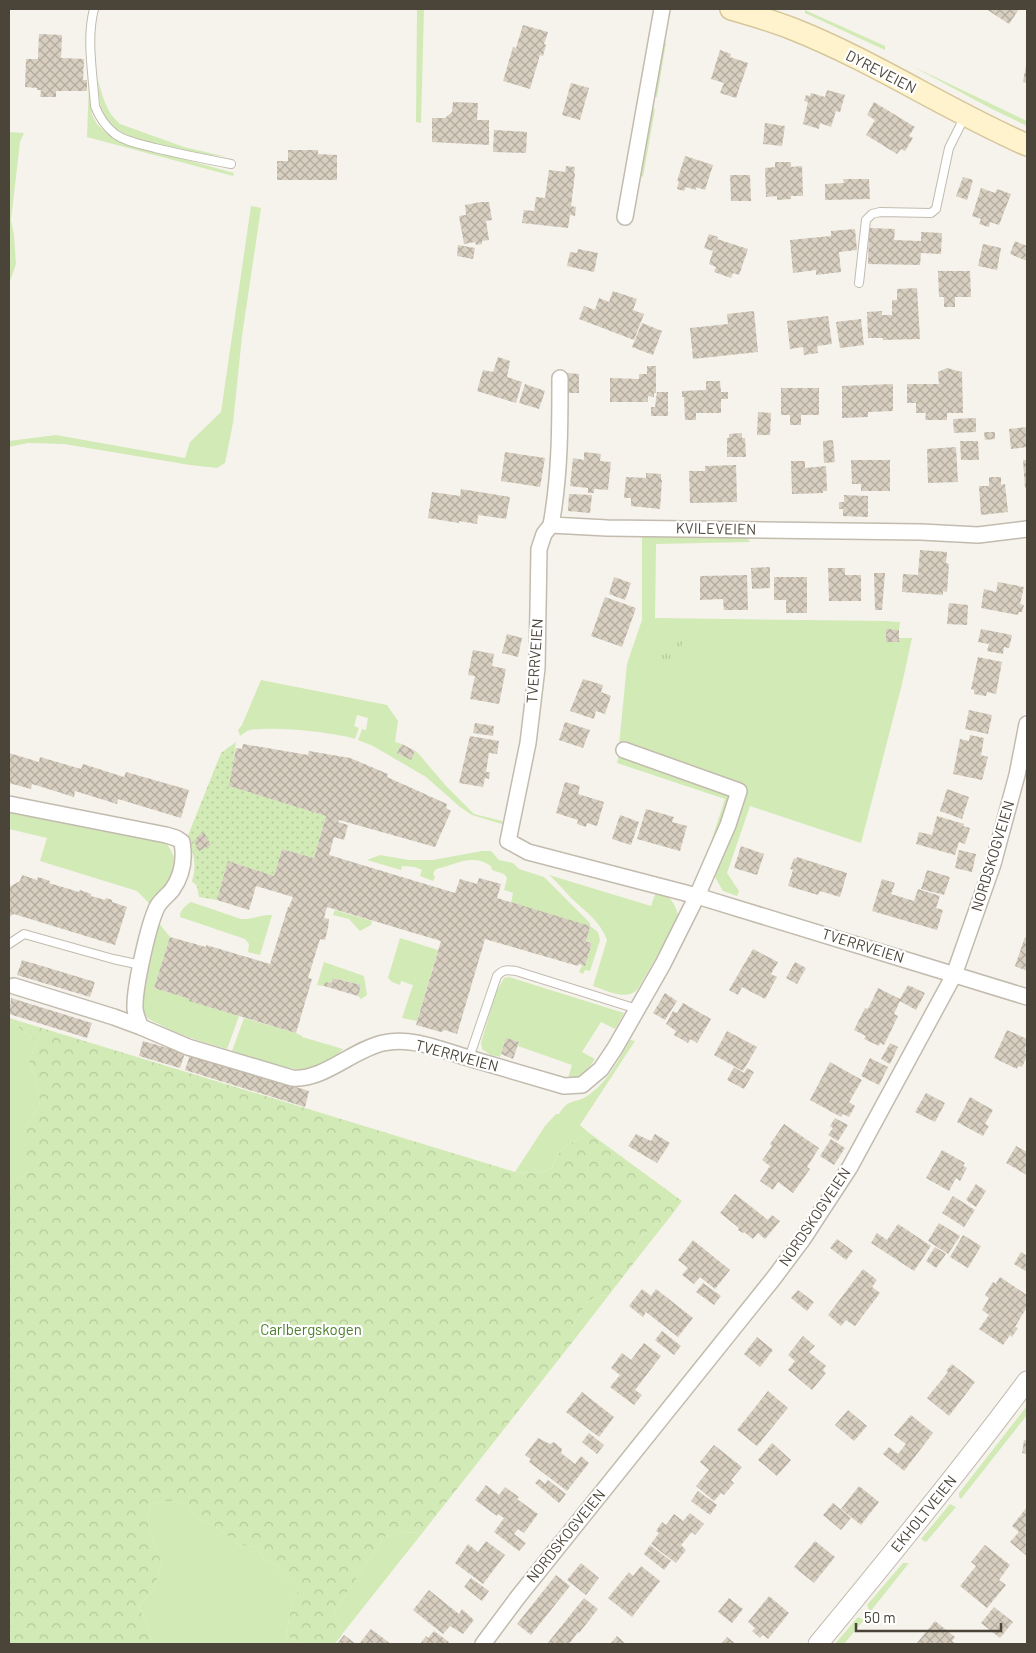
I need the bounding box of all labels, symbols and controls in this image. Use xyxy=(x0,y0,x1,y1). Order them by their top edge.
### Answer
street label: DYREVEIEN xyxy=(843,46,920,97)
street label: KVILEVEIEN xyxy=(676,518,756,538)
street label: TVERRVEIEN xyxy=(522,618,546,704)
street label: NORDSKOGVEIEN xyxy=(967,798,1017,913)
street label: TVERRVEIEN xyxy=(820,924,907,966)
street label: TVERRVEIEN xyxy=(414,1035,501,1075)
street label: NORDSKOGVEIEN xyxy=(775,1164,854,1269)
park label: Carlbergskogen xyxy=(260,1320,362,1338)
street label: EKHOLTVEIEN xyxy=(887,1471,960,1556)
street label: NORDSKOGVEIEN xyxy=(522,1485,608,1586)
scale bar xyxy=(856,1600,1001,1632)
text: 50 m xyxy=(864,1608,896,1626)

